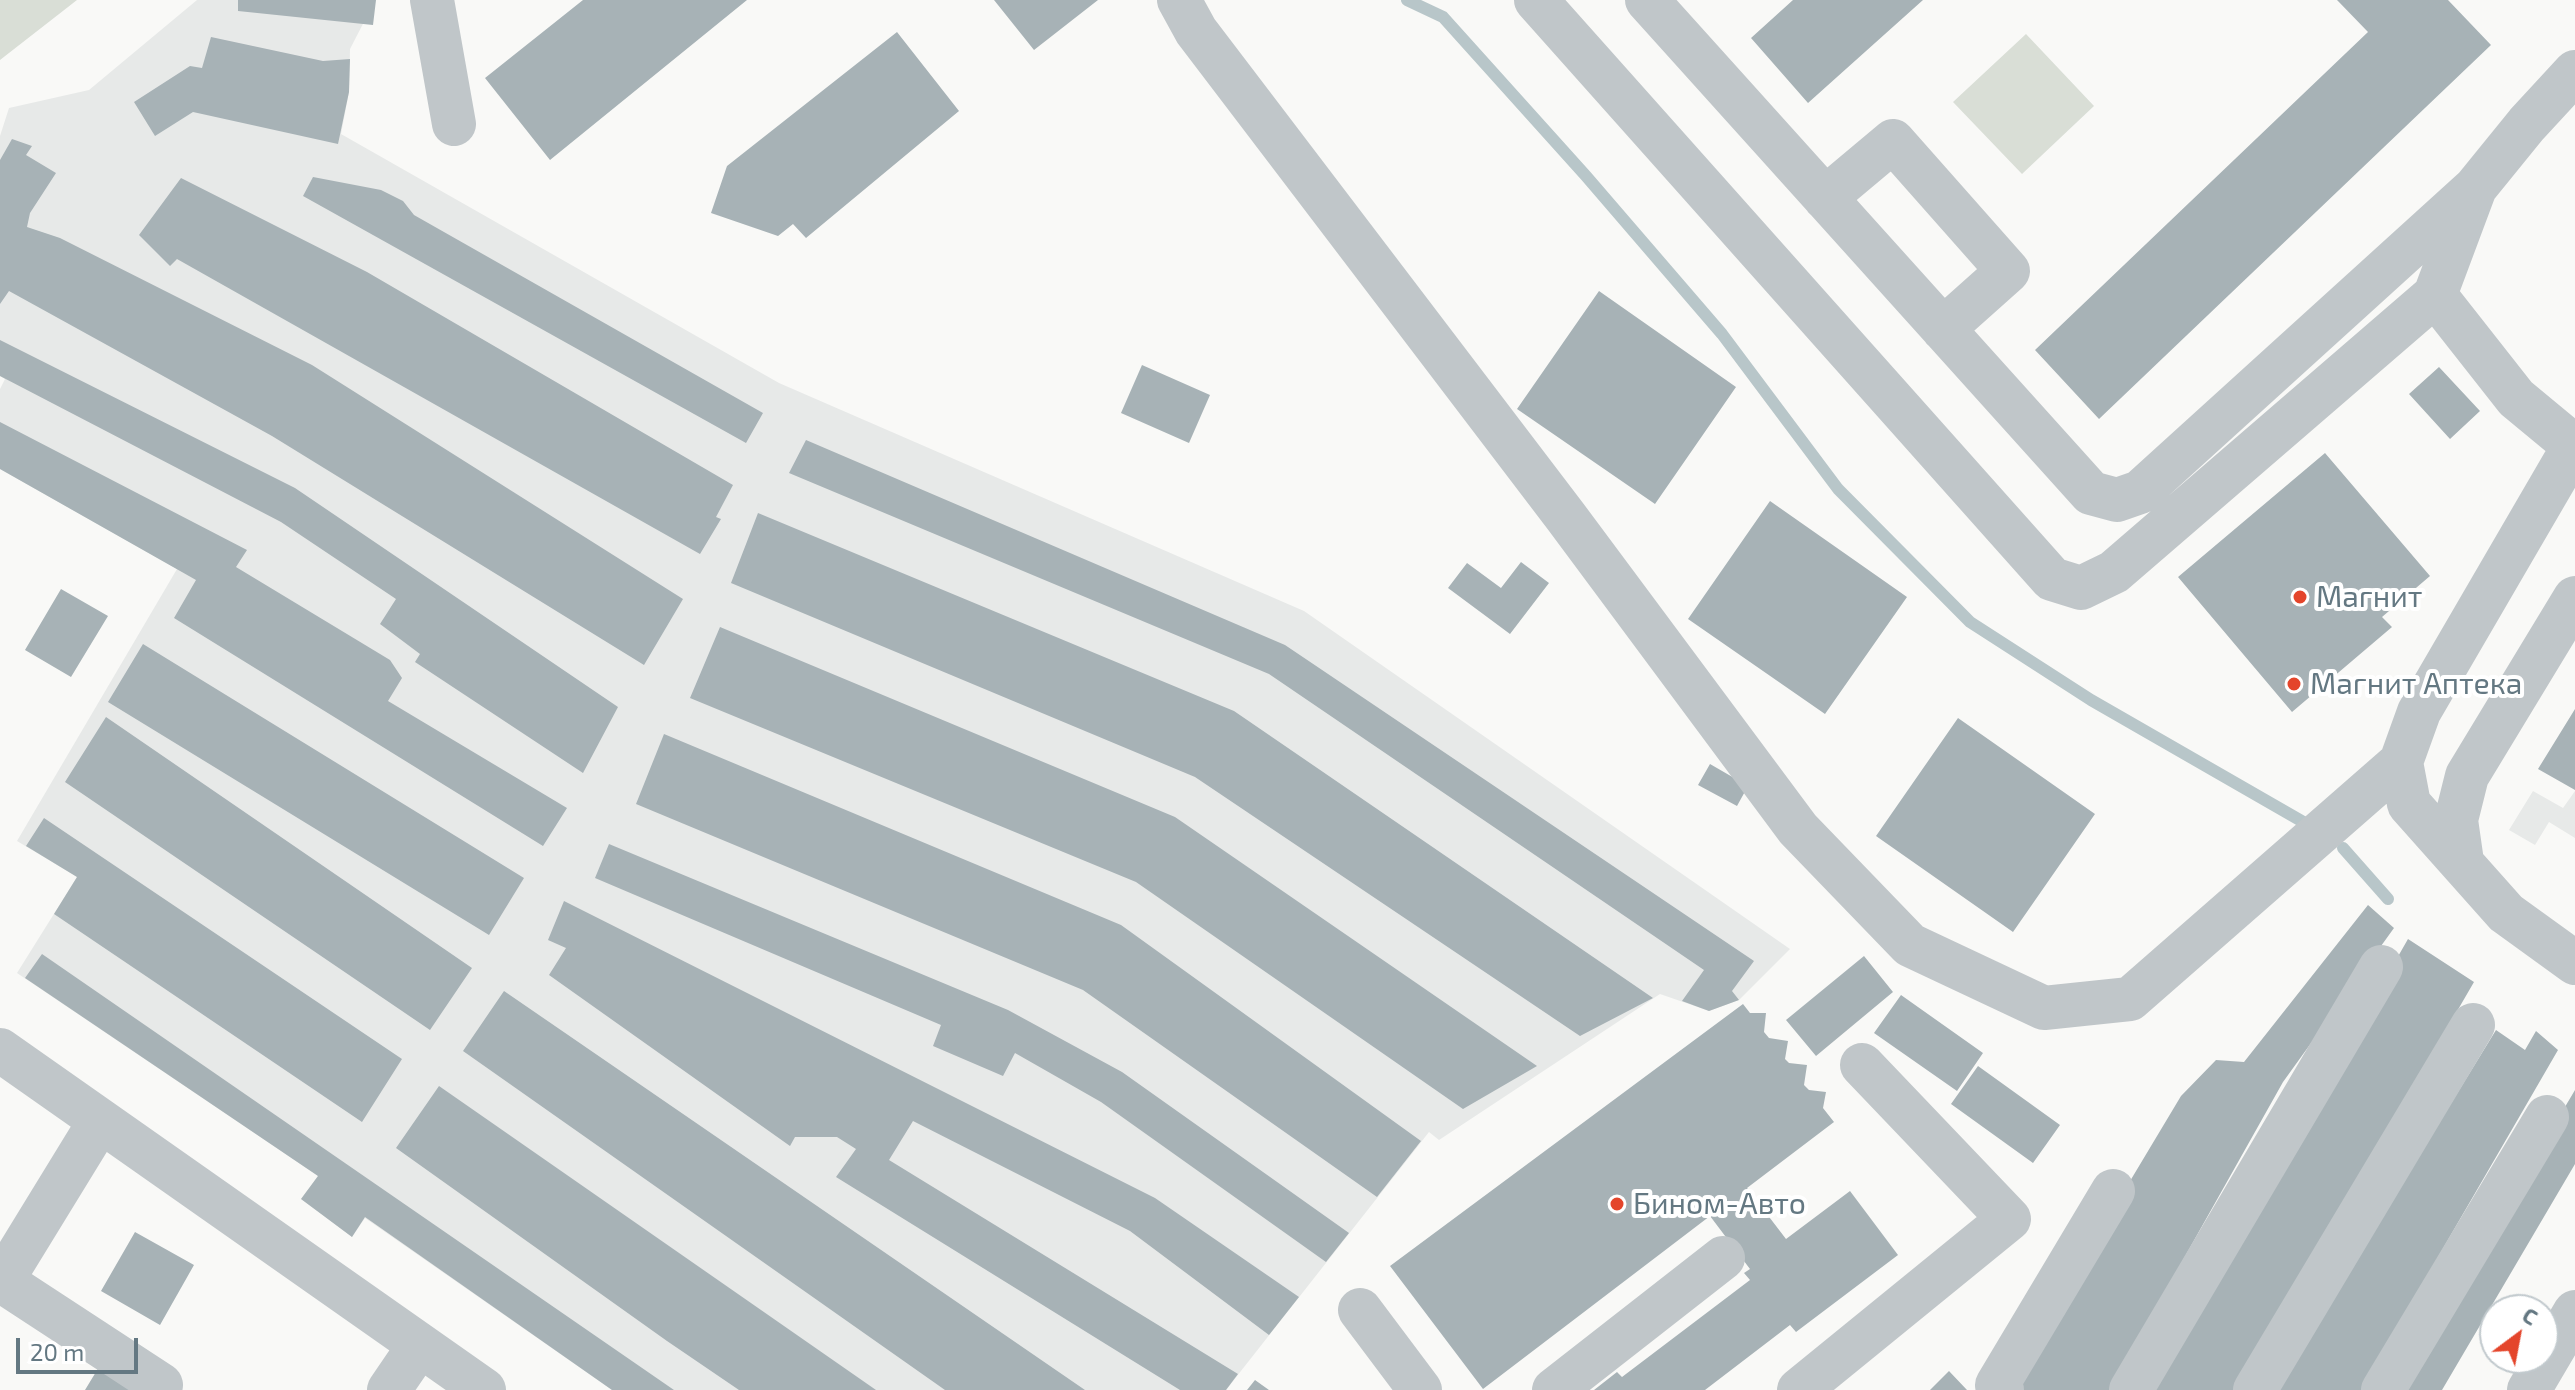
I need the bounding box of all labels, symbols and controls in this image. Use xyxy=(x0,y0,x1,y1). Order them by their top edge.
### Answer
place label: Магнит xyxy=(2316,579,2422,615)
marker: Магнит xyxy=(2291,588,2309,606)
place label: Магнит Аптека xyxy=(2310,666,2522,702)
marker: Магнит Аптека xyxy=(2285,675,2303,693)
place label: Бином-Авто xyxy=(1633,1186,1806,1222)
marker: Бином-Авто xyxy=(1608,1195,1626,1213)
north arrow xyxy=(2479,1294,2559,1374)
text: С xyxy=(2518,1301,2543,1330)
scale bar xyxy=(20,1322,142,1372)
text: 20 m xyxy=(30,1337,84,1366)

